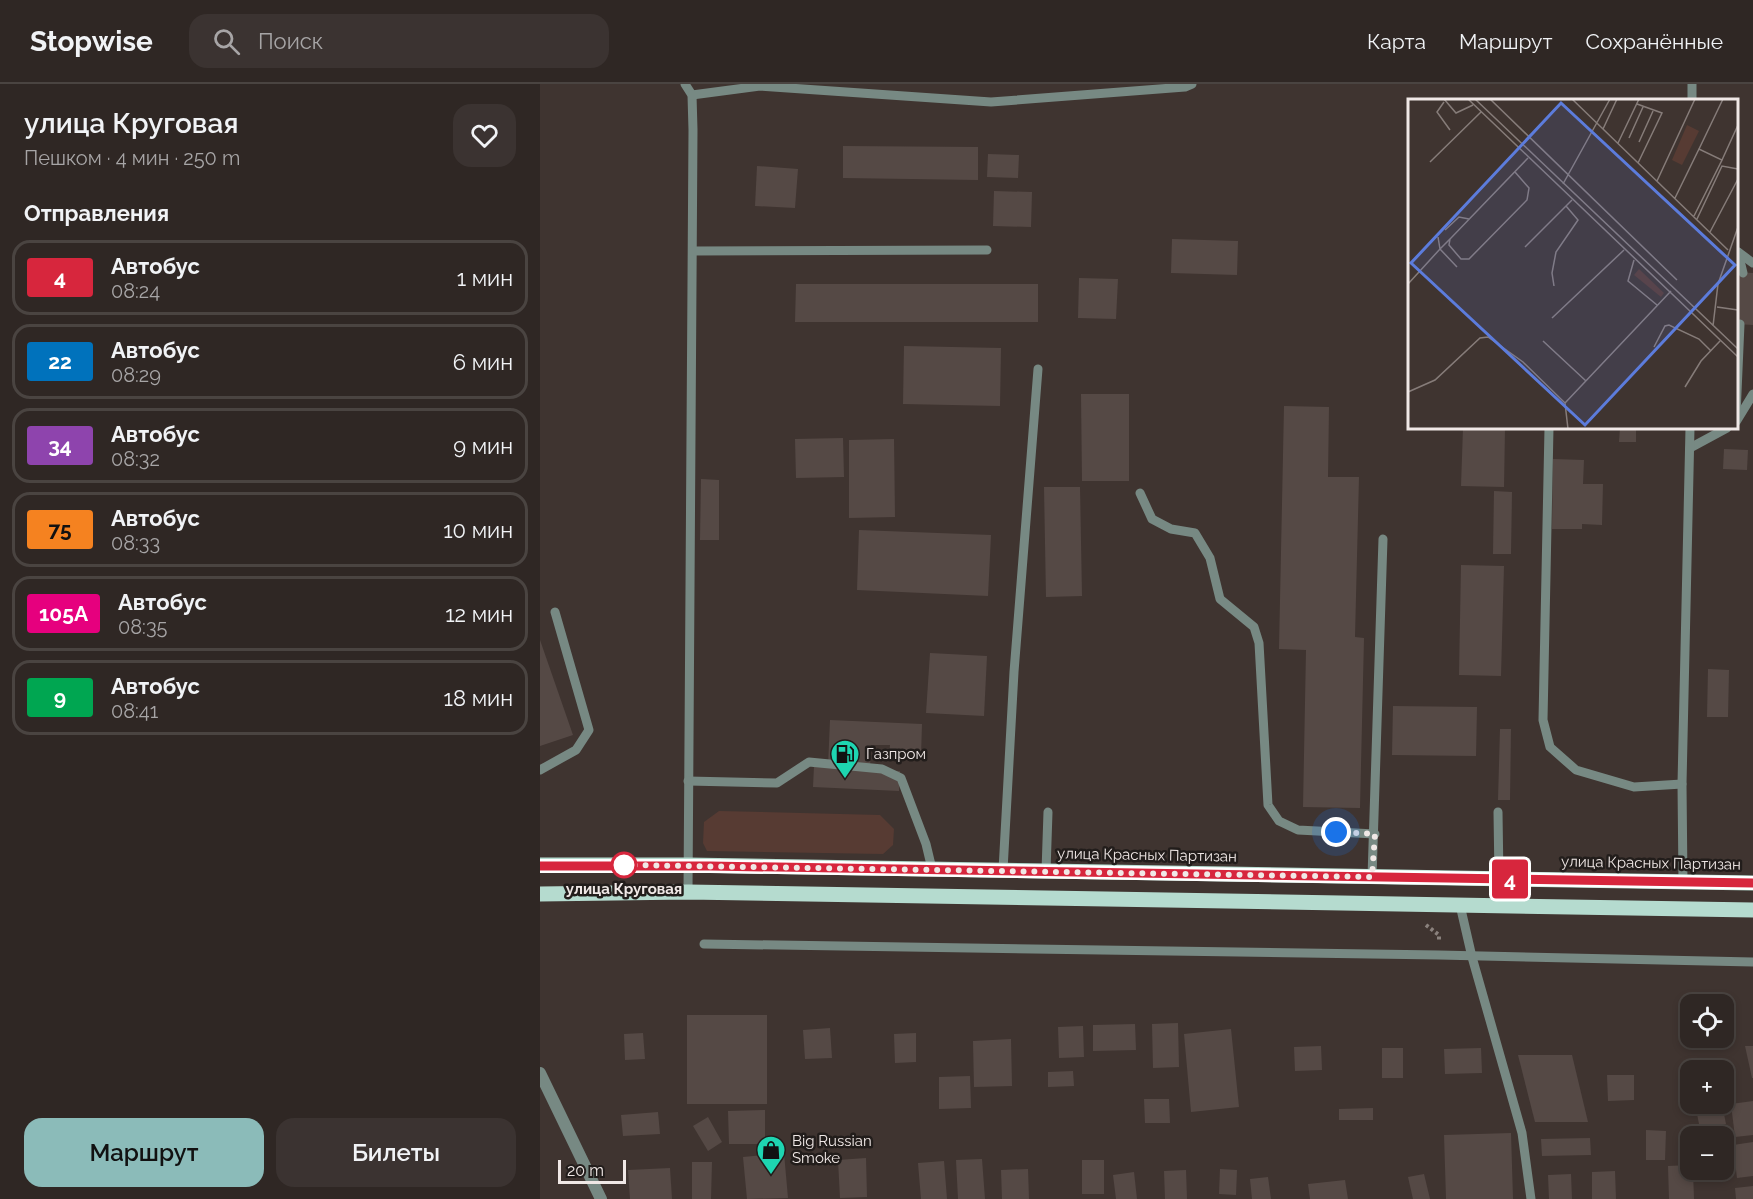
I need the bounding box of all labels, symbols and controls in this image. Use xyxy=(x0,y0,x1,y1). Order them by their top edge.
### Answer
search box xyxy=(189,14,609,68)
text: Stopwise xyxy=(30,25,153,58)
icon: search xyxy=(210,25,243,58)
text: Поиск xyxy=(258,28,323,54)
text: Карта xyxy=(1367,29,1426,54)
text: Маршрут xyxy=(1459,29,1552,54)
text: Сохранённые xyxy=(1585,29,1723,54)
inset map xyxy=(1408,99,1738,429)
button: heart xyxy=(453,104,516,167)
text: улица Круговая xyxy=(24,107,238,140)
text: Пешком · 4 мин · 250 m xyxy=(24,146,240,170)
text: Отправления xyxy=(24,200,169,226)
text: Автобус xyxy=(111,253,200,279)
text: 4 xyxy=(54,265,66,290)
text: 1 мин xyxy=(457,265,513,291)
text: 08:24 xyxy=(111,279,160,303)
text: Автобус xyxy=(111,337,200,363)
text: 22 xyxy=(48,349,72,374)
text: 6 мин xyxy=(453,349,513,375)
text: 08:29 xyxy=(111,363,161,387)
text: Автобус xyxy=(111,421,200,447)
text: 34 xyxy=(48,433,72,458)
text: 9 мин xyxy=(453,433,513,459)
text: 08:32 xyxy=(111,447,160,471)
text: Автобус xyxy=(111,505,200,531)
text: 75 xyxy=(48,517,72,542)
text: 10 мин xyxy=(443,517,513,543)
text: 08:33 xyxy=(111,531,160,555)
text: Автобус xyxy=(118,589,207,615)
text: 105А xyxy=(39,601,88,626)
text: 12 мин xyxy=(445,601,513,627)
text: 08:35 xyxy=(118,615,167,639)
text: Автобус xyxy=(111,673,200,699)
text: 9 xyxy=(54,685,66,710)
text: 18 мин xyxy=(444,685,513,711)
text: 08:41 xyxy=(111,699,158,723)
fuel station icon: Газпром xyxy=(829,738,861,780)
place label: Газпром xyxy=(866,745,926,763)
your location xyxy=(1321,817,1351,847)
street label: улица Красных Партизан xyxy=(1057,844,1237,866)
marker: улица Круговая xyxy=(611,852,637,878)
street label: улица Красных Партизан xyxy=(1561,852,1741,874)
line badge: 4 xyxy=(1490,860,1530,898)
text: 4 xyxy=(1504,867,1516,892)
place label: улица Круговая xyxy=(566,880,682,898)
map controls xyxy=(1680,994,1734,1180)
button: locate xyxy=(1680,994,1734,1048)
button: + xyxy=(1680,1060,1734,1114)
button: Маршрут xyxy=(24,1118,264,1187)
button: Билеты xyxy=(276,1118,516,1187)
button: − xyxy=(1680,1126,1734,1180)
place label: Big Russian Smoke xyxy=(792,1132,872,1167)
shop icon: Big Russian Smoke xyxy=(755,1134,787,1176)
scale bar xyxy=(558,1157,626,1184)
text: 20 m xyxy=(567,1161,604,1180)

